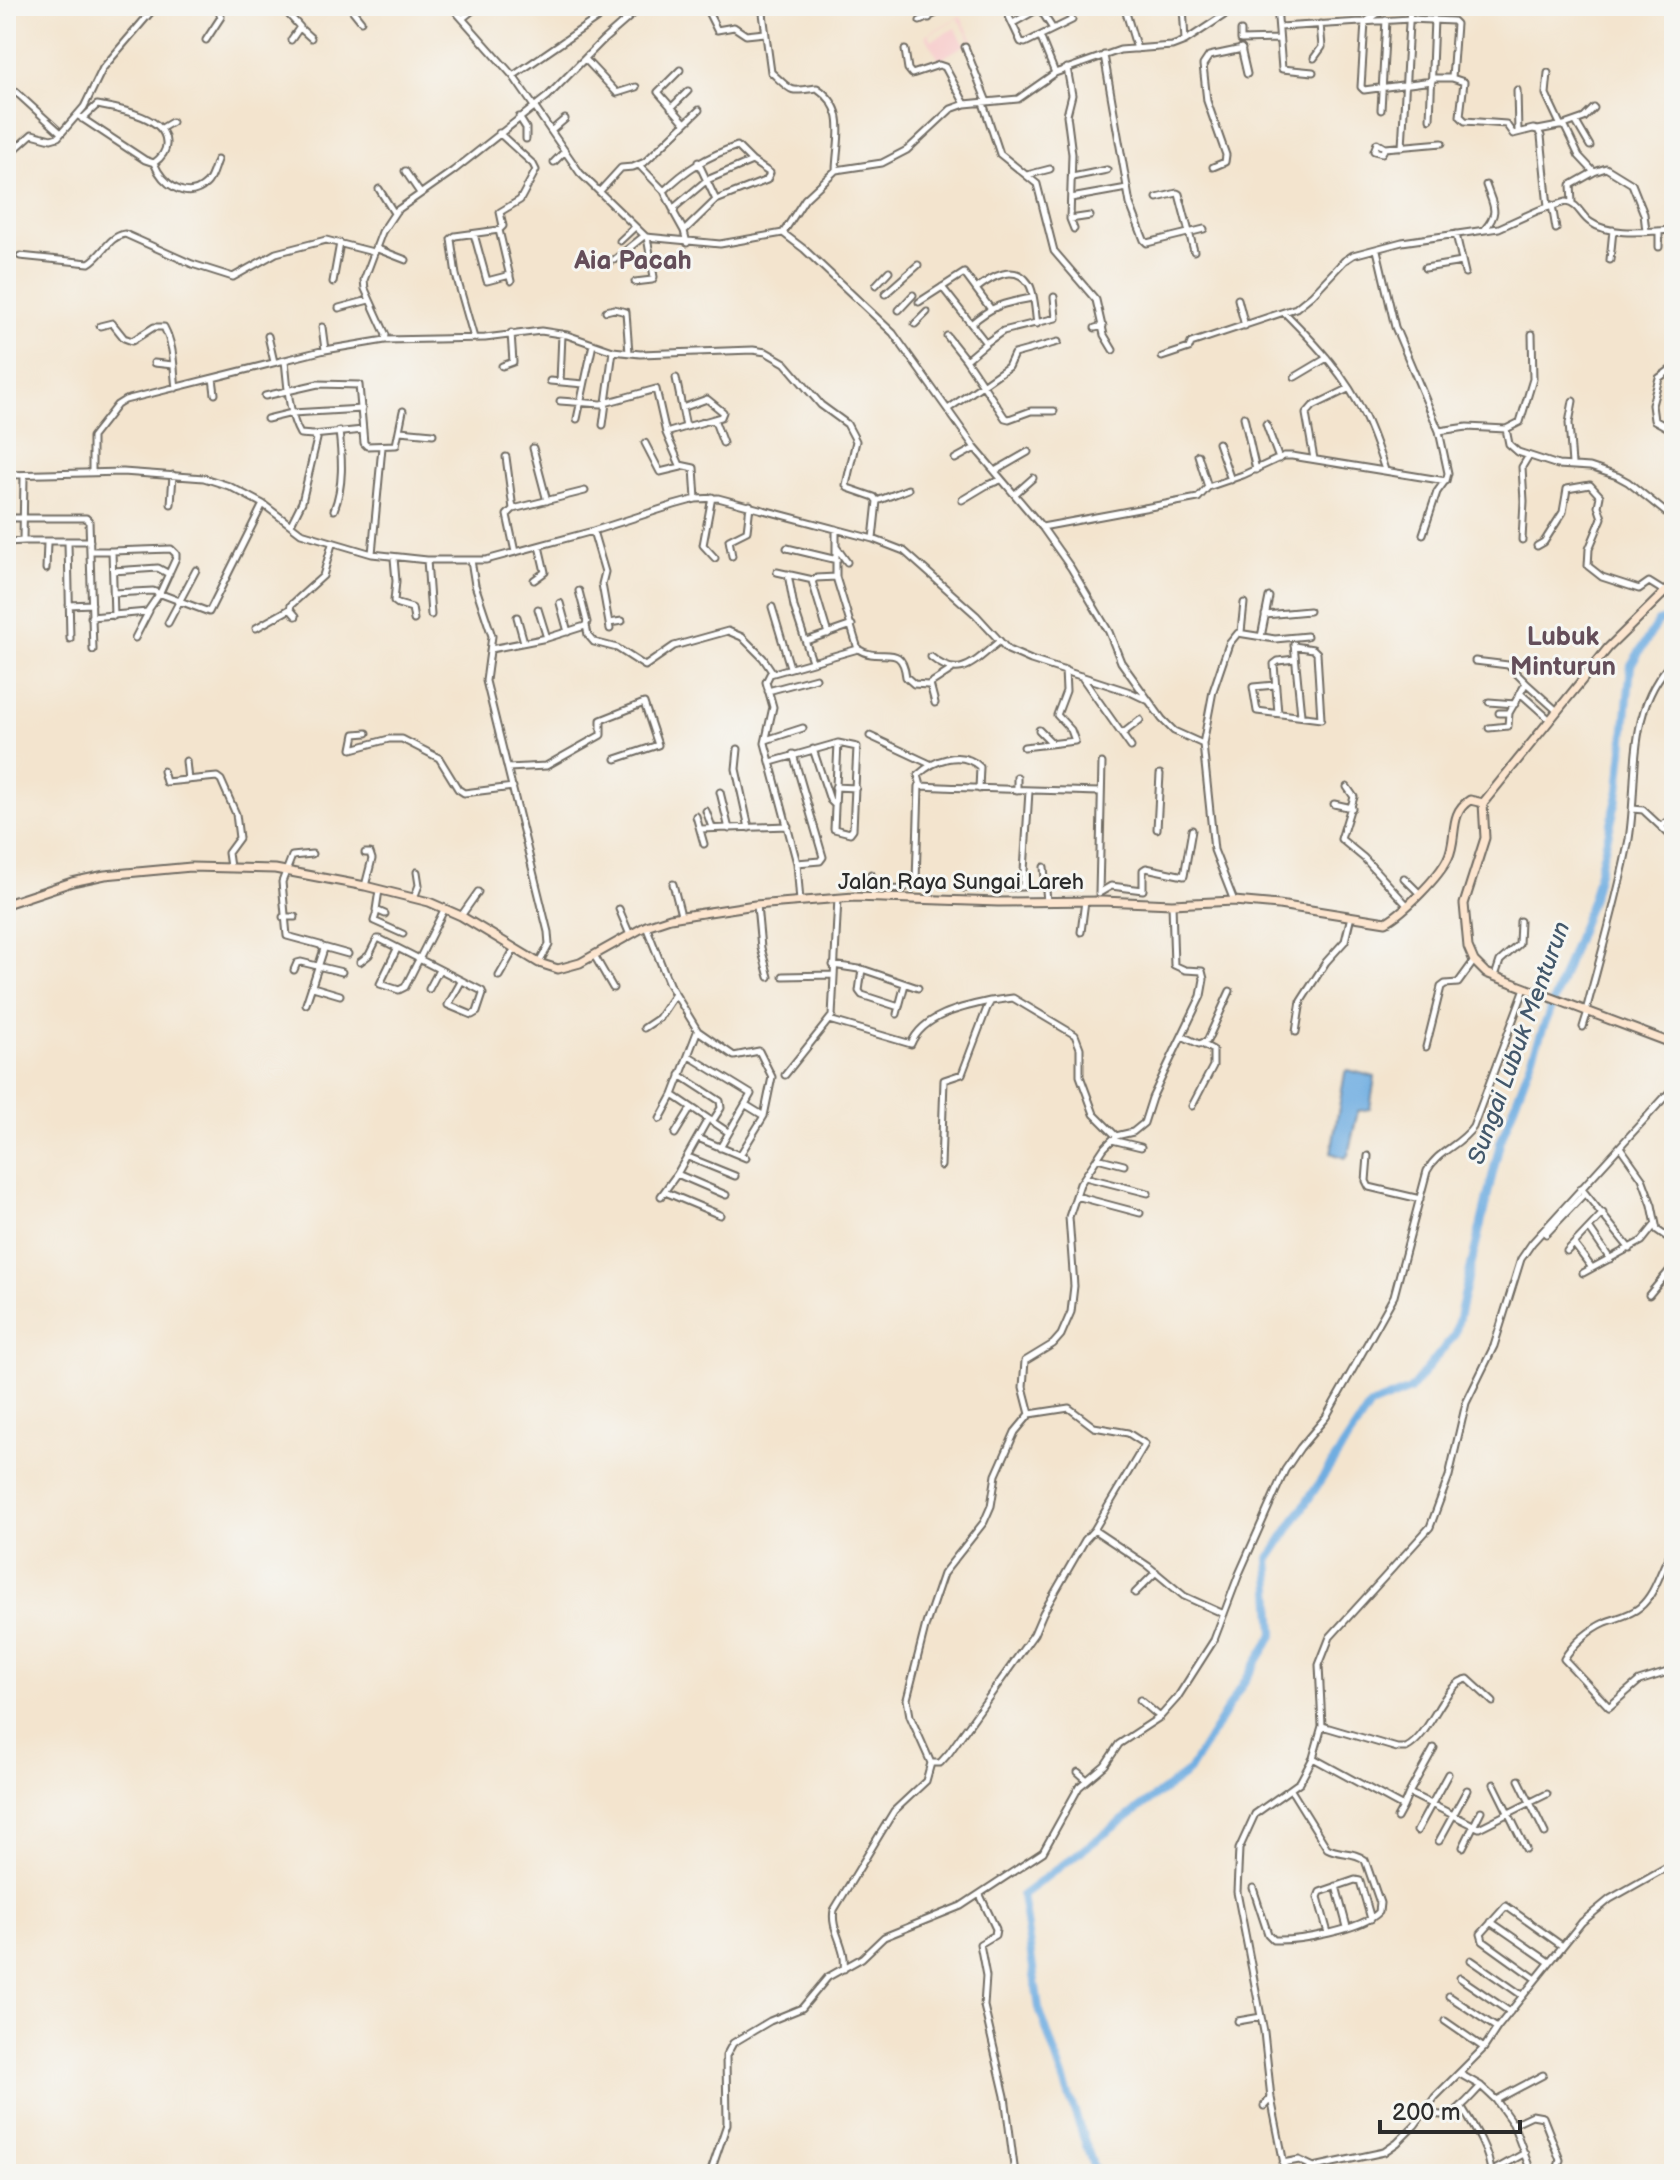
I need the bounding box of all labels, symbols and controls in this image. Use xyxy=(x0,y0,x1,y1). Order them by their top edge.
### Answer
district label: Aia Pacah xyxy=(573,246,692,277)
district label: Lubuk Minturun xyxy=(1510,622,1616,683)
street label: Jalan Raya Sungai Lareh xyxy=(838,869,1084,896)
water label: Sungai Lubuk Menturun xyxy=(1462,918,1576,1168)
scale bar xyxy=(1380,2084,1520,2134)
text: 200 m xyxy=(1392,2098,1461,2127)

